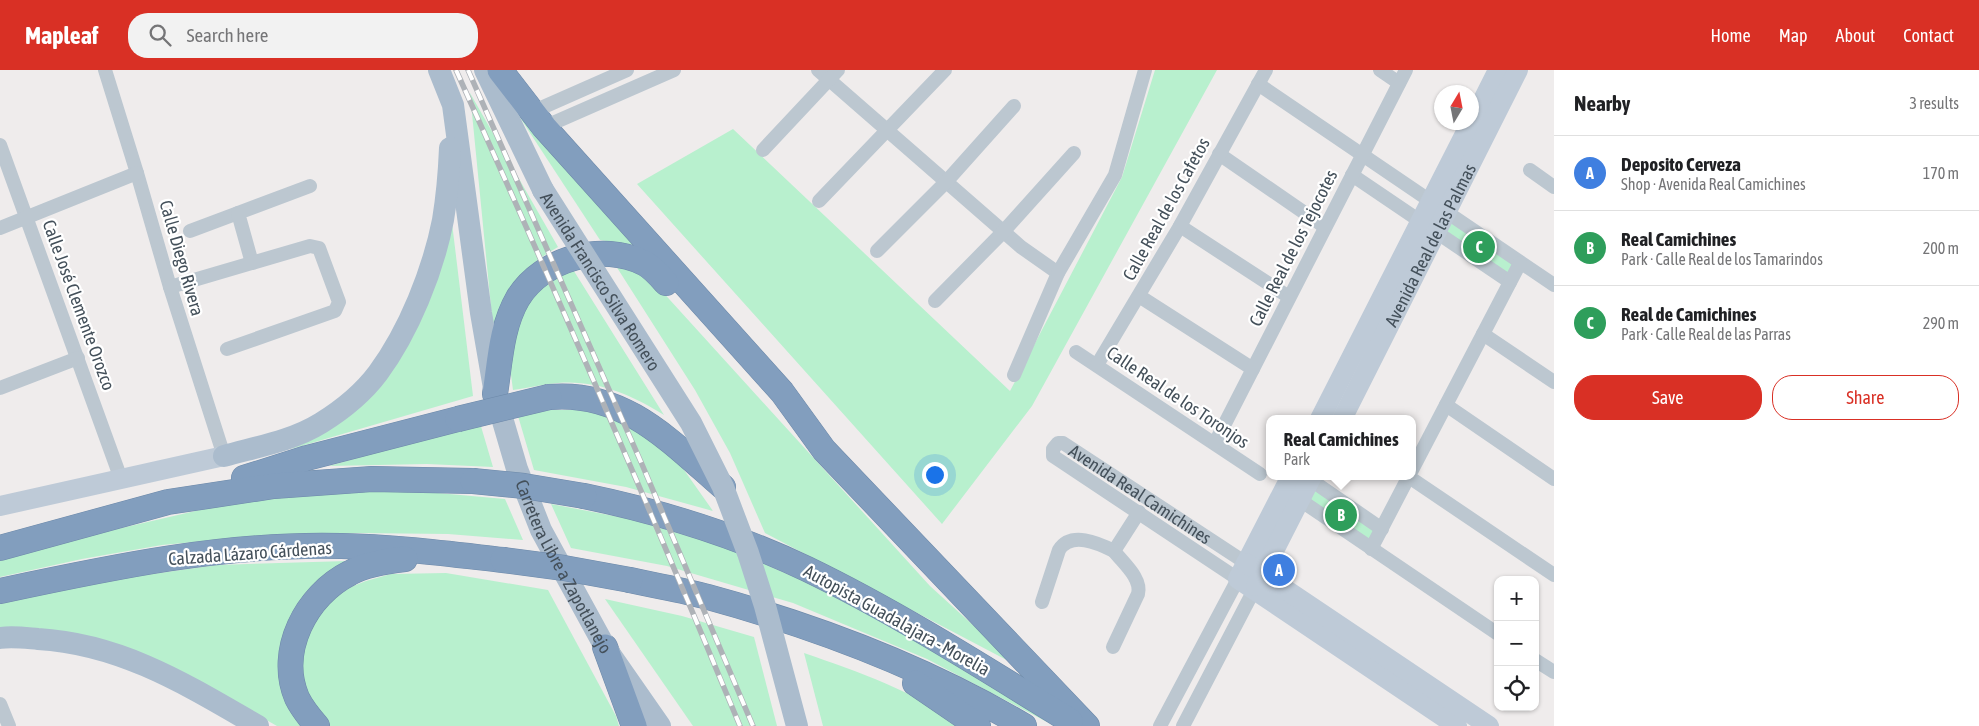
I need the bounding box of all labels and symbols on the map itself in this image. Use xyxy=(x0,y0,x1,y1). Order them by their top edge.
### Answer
north arrow xyxy=(1434,85,1479,130)
street label: Calle Real de los Cafetos xyxy=(1118,134,1214,284)
street label: Avenida Real de las Palmas xyxy=(1380,160,1480,330)
street label: Calle Real de los Tejocotes xyxy=(1244,166,1342,330)
street label: Avenida Francisco Silva Romero xyxy=(537,188,665,374)
street label: Calle Diego Rivera xyxy=(155,198,209,318)
street label: Calle José Clemente Orozco xyxy=(38,217,120,393)
pin: C xyxy=(1463,228,1495,266)
street label: Calle Real de los Toronjos xyxy=(1103,342,1253,452)
street label: Avenida Real Camichines xyxy=(1065,440,1216,548)
your location xyxy=(922,462,948,488)
street label: Carretera Libre a Zapotlanejo xyxy=(512,476,617,657)
pin: B xyxy=(1325,496,1357,534)
street label: Calzada Lázaro Cárdenas xyxy=(168,537,332,569)
pin: A xyxy=(1263,551,1295,589)
street label: Autopista Guadalajara - Morelia xyxy=(800,560,994,680)

